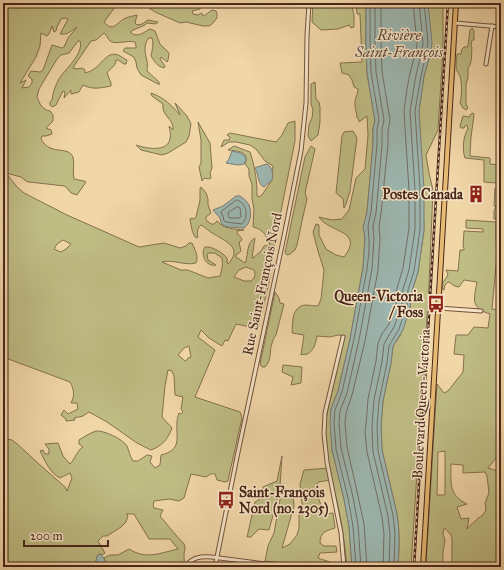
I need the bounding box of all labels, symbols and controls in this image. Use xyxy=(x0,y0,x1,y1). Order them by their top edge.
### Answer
water label: Rivière Saint-François xyxy=(354,26,444,61)
building icon: Postes Canada xyxy=(466,184,486,204)
place label: Postes Canada xyxy=(382,186,464,203)
street label: Rue Saint-François Nord xyxy=(239,211,286,357)
place label: Queen-Victoria / Foss xyxy=(334,288,424,321)
bus stop icon: Queen-Victoria / Foss xyxy=(426,294,446,314)
street label: Boulevard Queen-Victoria xyxy=(409,329,434,479)
place label: Saint-François Nord (no. 2305) xyxy=(239,484,329,518)
bus stop icon: Saint-François Nord (no. 2305) xyxy=(216,490,236,510)
scale bar xyxy=(24,522,108,548)
text: 200 m xyxy=(30,529,63,543)

